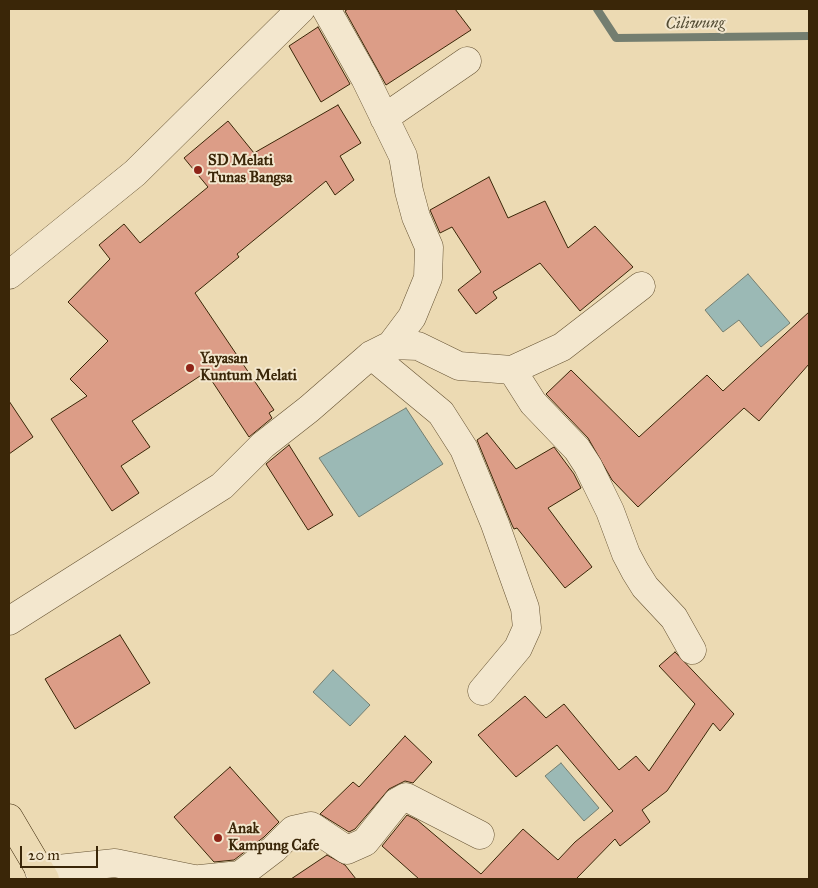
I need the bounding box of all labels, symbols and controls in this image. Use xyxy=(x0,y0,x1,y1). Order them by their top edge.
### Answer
water label: Ciliwung xyxy=(665,14,725,34)
place label: SD Melati Tunas Bangsa xyxy=(208,152,292,187)
marker: SD Melati Tunas Bangsa xyxy=(192,164,204,176)
place label: Yayasan Kuntum Melati xyxy=(200,350,297,385)
marker: Yayasan Kuntum Melati xyxy=(184,362,196,374)
place label: Anak Kampung Cafe xyxy=(228,820,319,855)
marker: Anak Kampung Cafe xyxy=(212,832,224,844)
scale bar xyxy=(22,836,100,868)
text: 20 m xyxy=(28,846,60,864)

